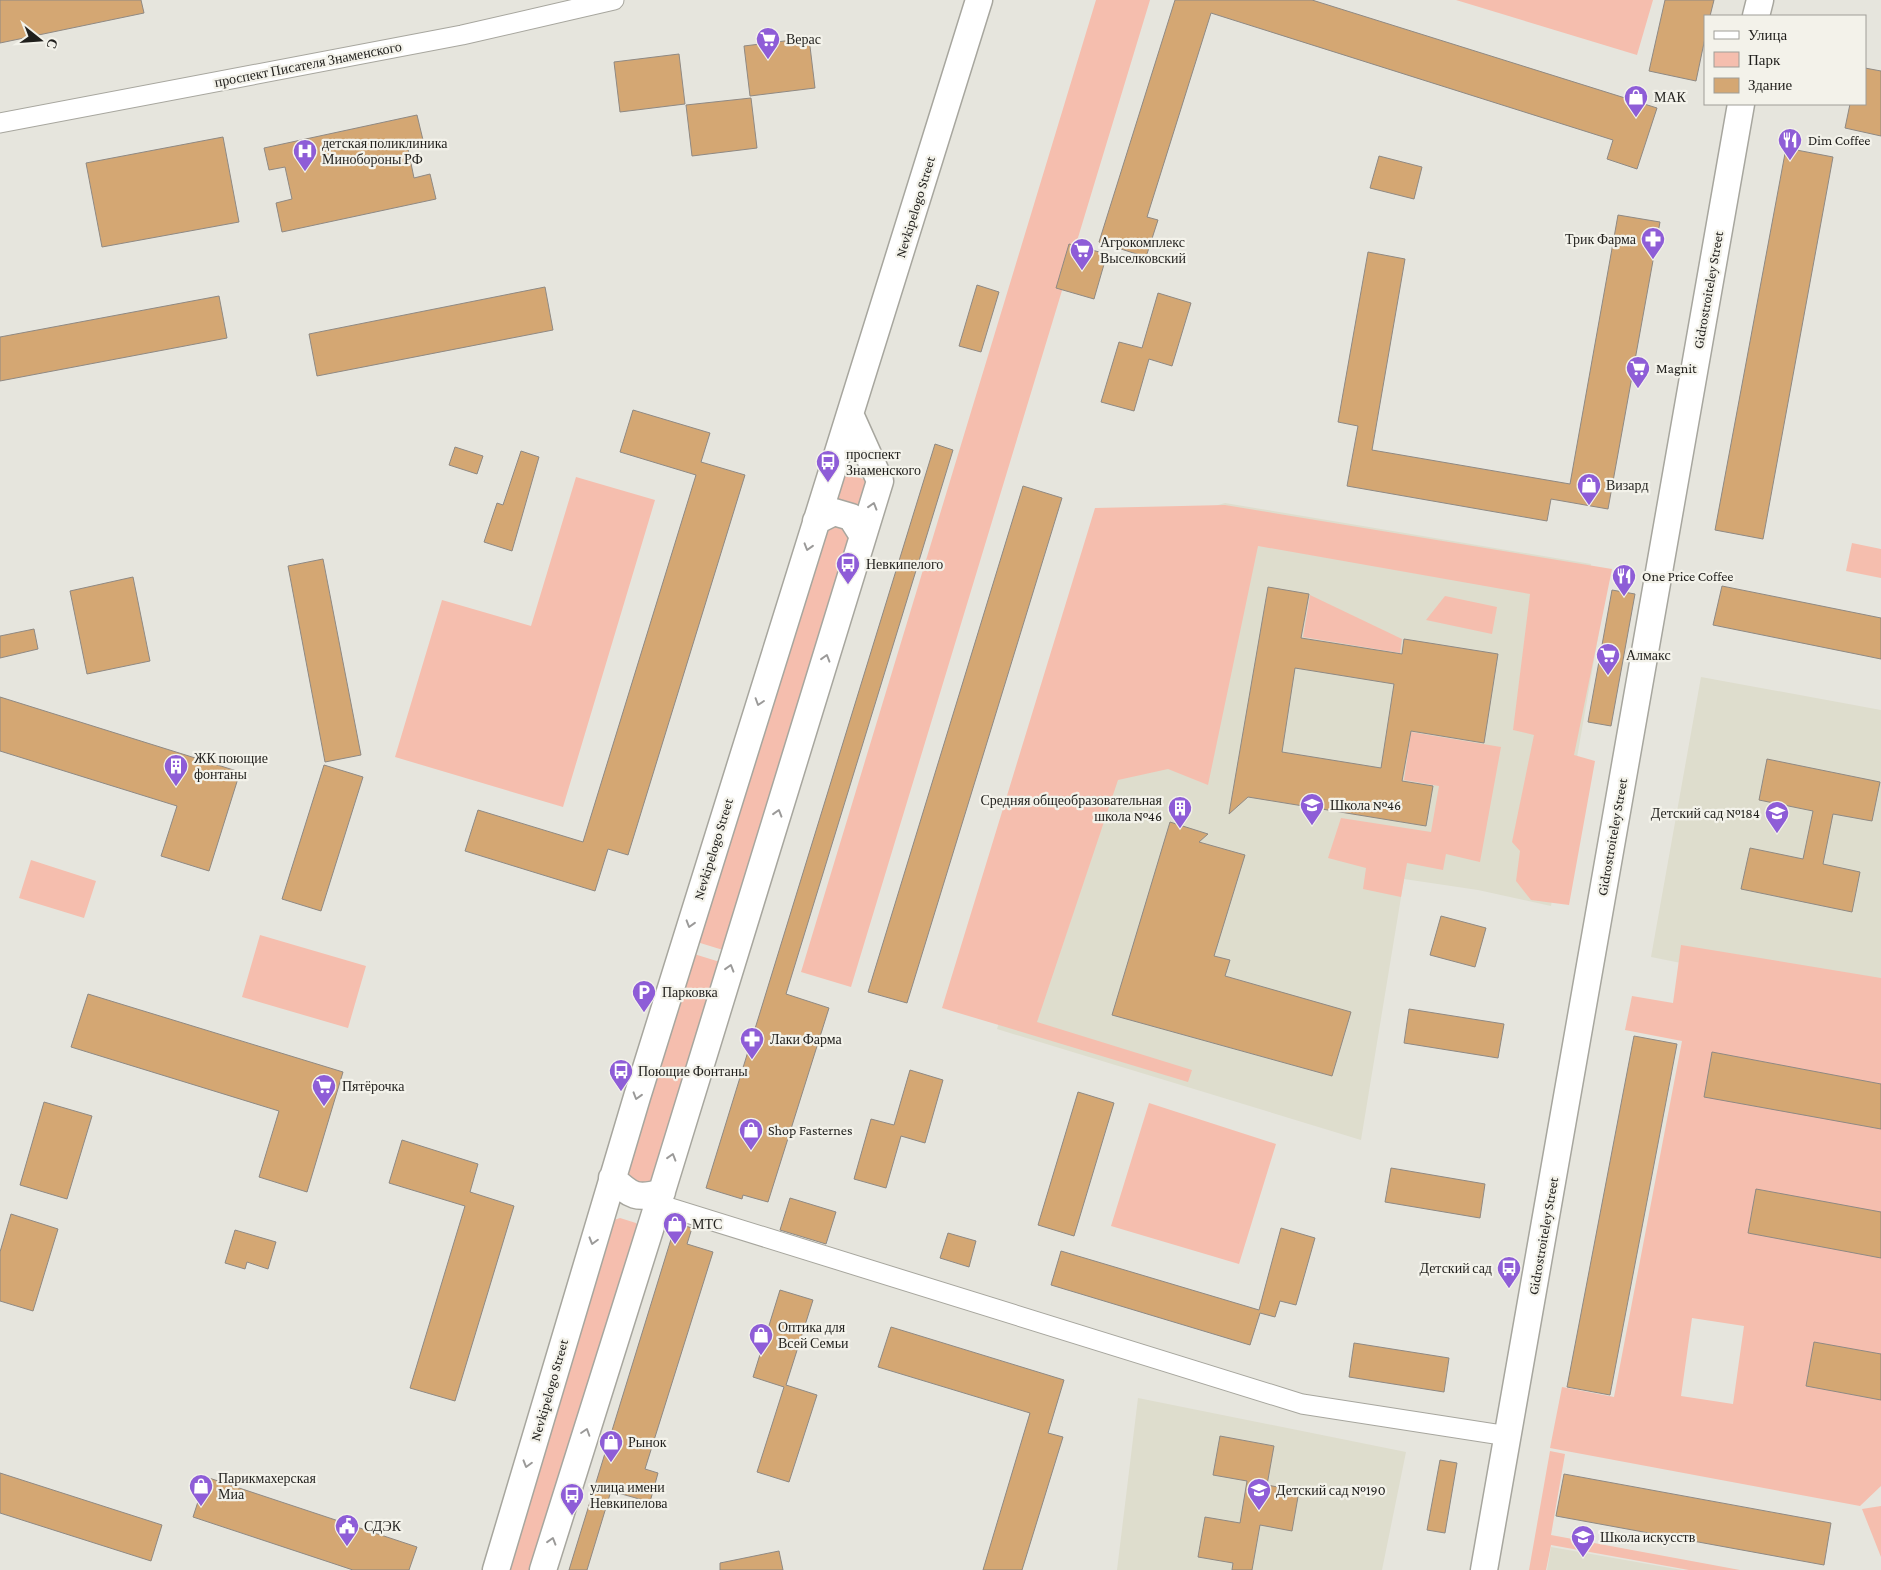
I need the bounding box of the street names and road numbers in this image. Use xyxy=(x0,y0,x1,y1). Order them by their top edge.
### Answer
street label: проспект Писателя Знаменского xyxy=(213,38,403,90)
street label: Nevkipelogo Street xyxy=(892,154,938,260)
street label: Gidrostroiteley Street xyxy=(1690,230,1726,350)
street label: Gidrostroiteley Street xyxy=(1594,777,1630,897)
street label: Nevkipelogo Street xyxy=(690,796,736,902)
street label: Gidrostroiteley Street xyxy=(1525,1176,1561,1296)
street label: Nevkipelogo Street xyxy=(527,1337,571,1443)

